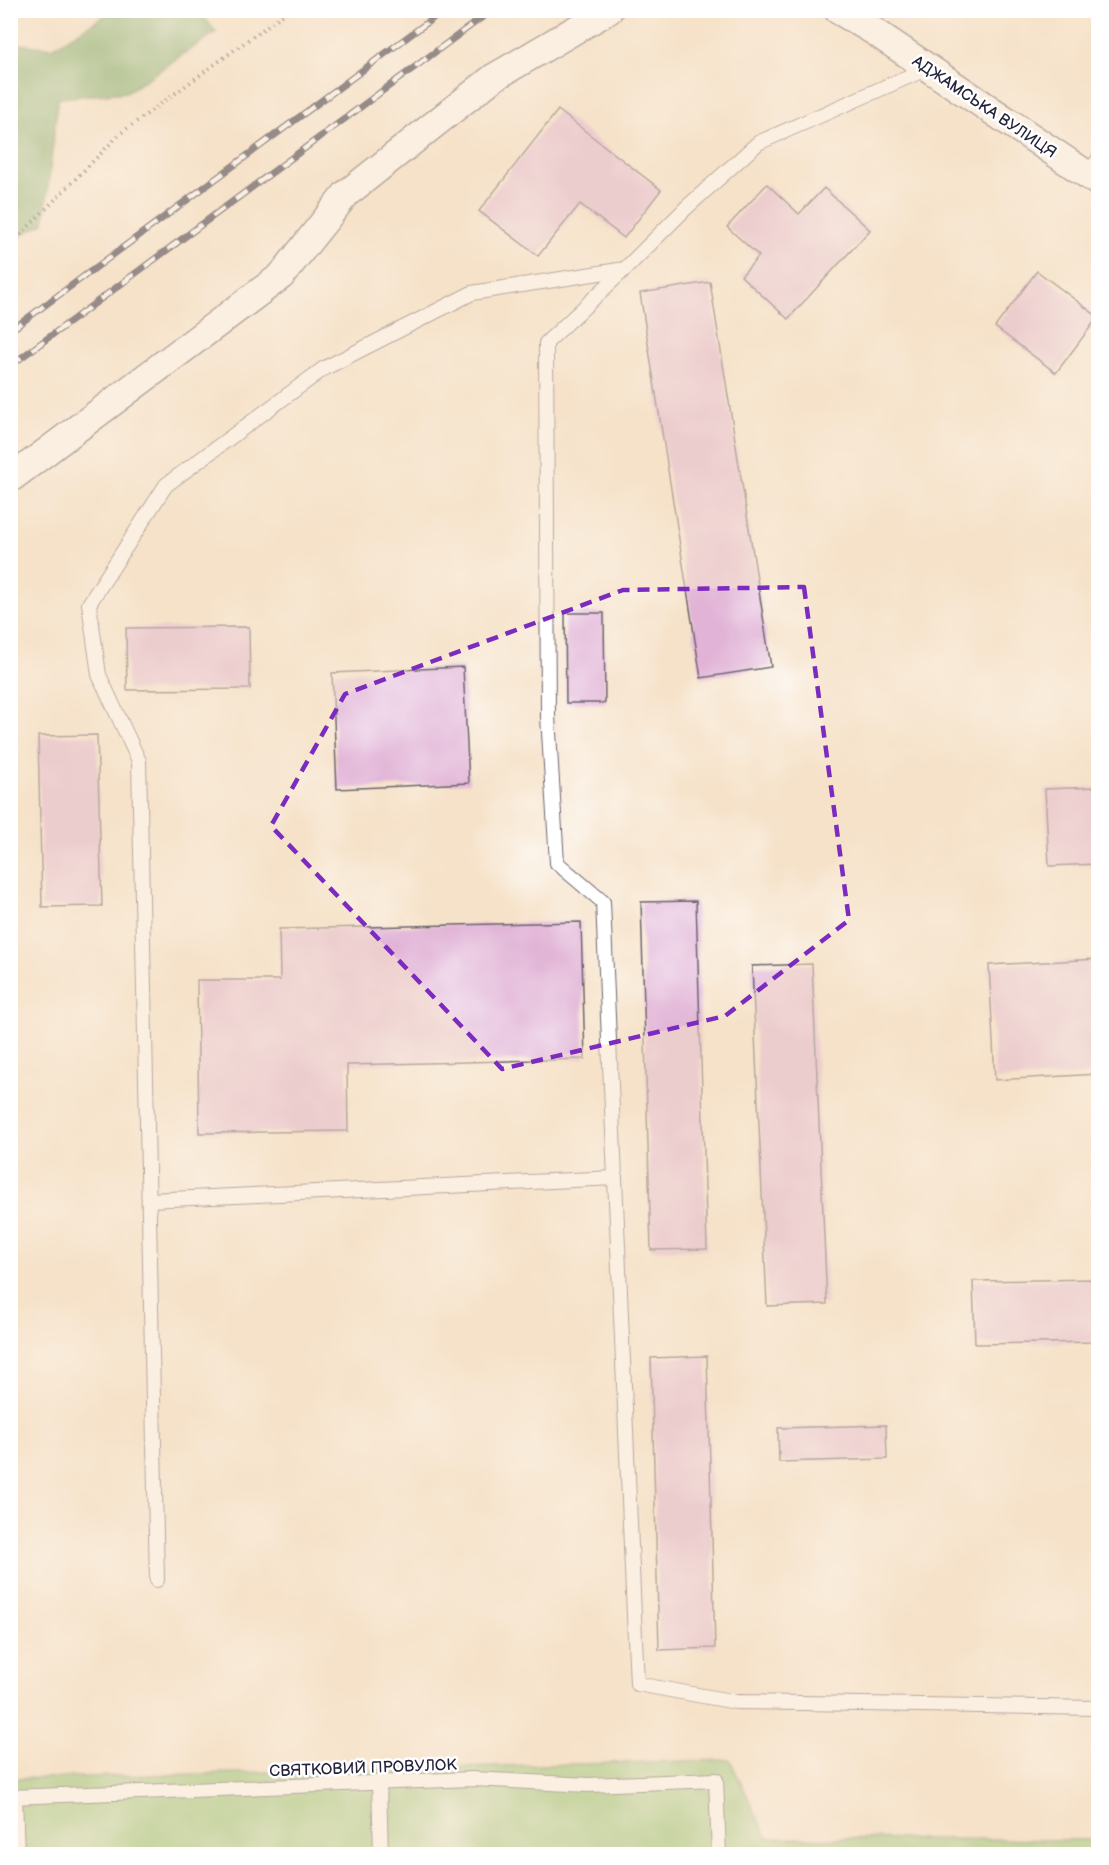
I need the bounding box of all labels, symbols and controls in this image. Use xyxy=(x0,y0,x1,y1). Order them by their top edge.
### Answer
street label: АДЖАМСЬКА ВУЛИЦЯ xyxy=(908,51,1060,163)
street label: СВЯТКОВИЙ ПРОВУЛОК xyxy=(269,1756,458,1781)

